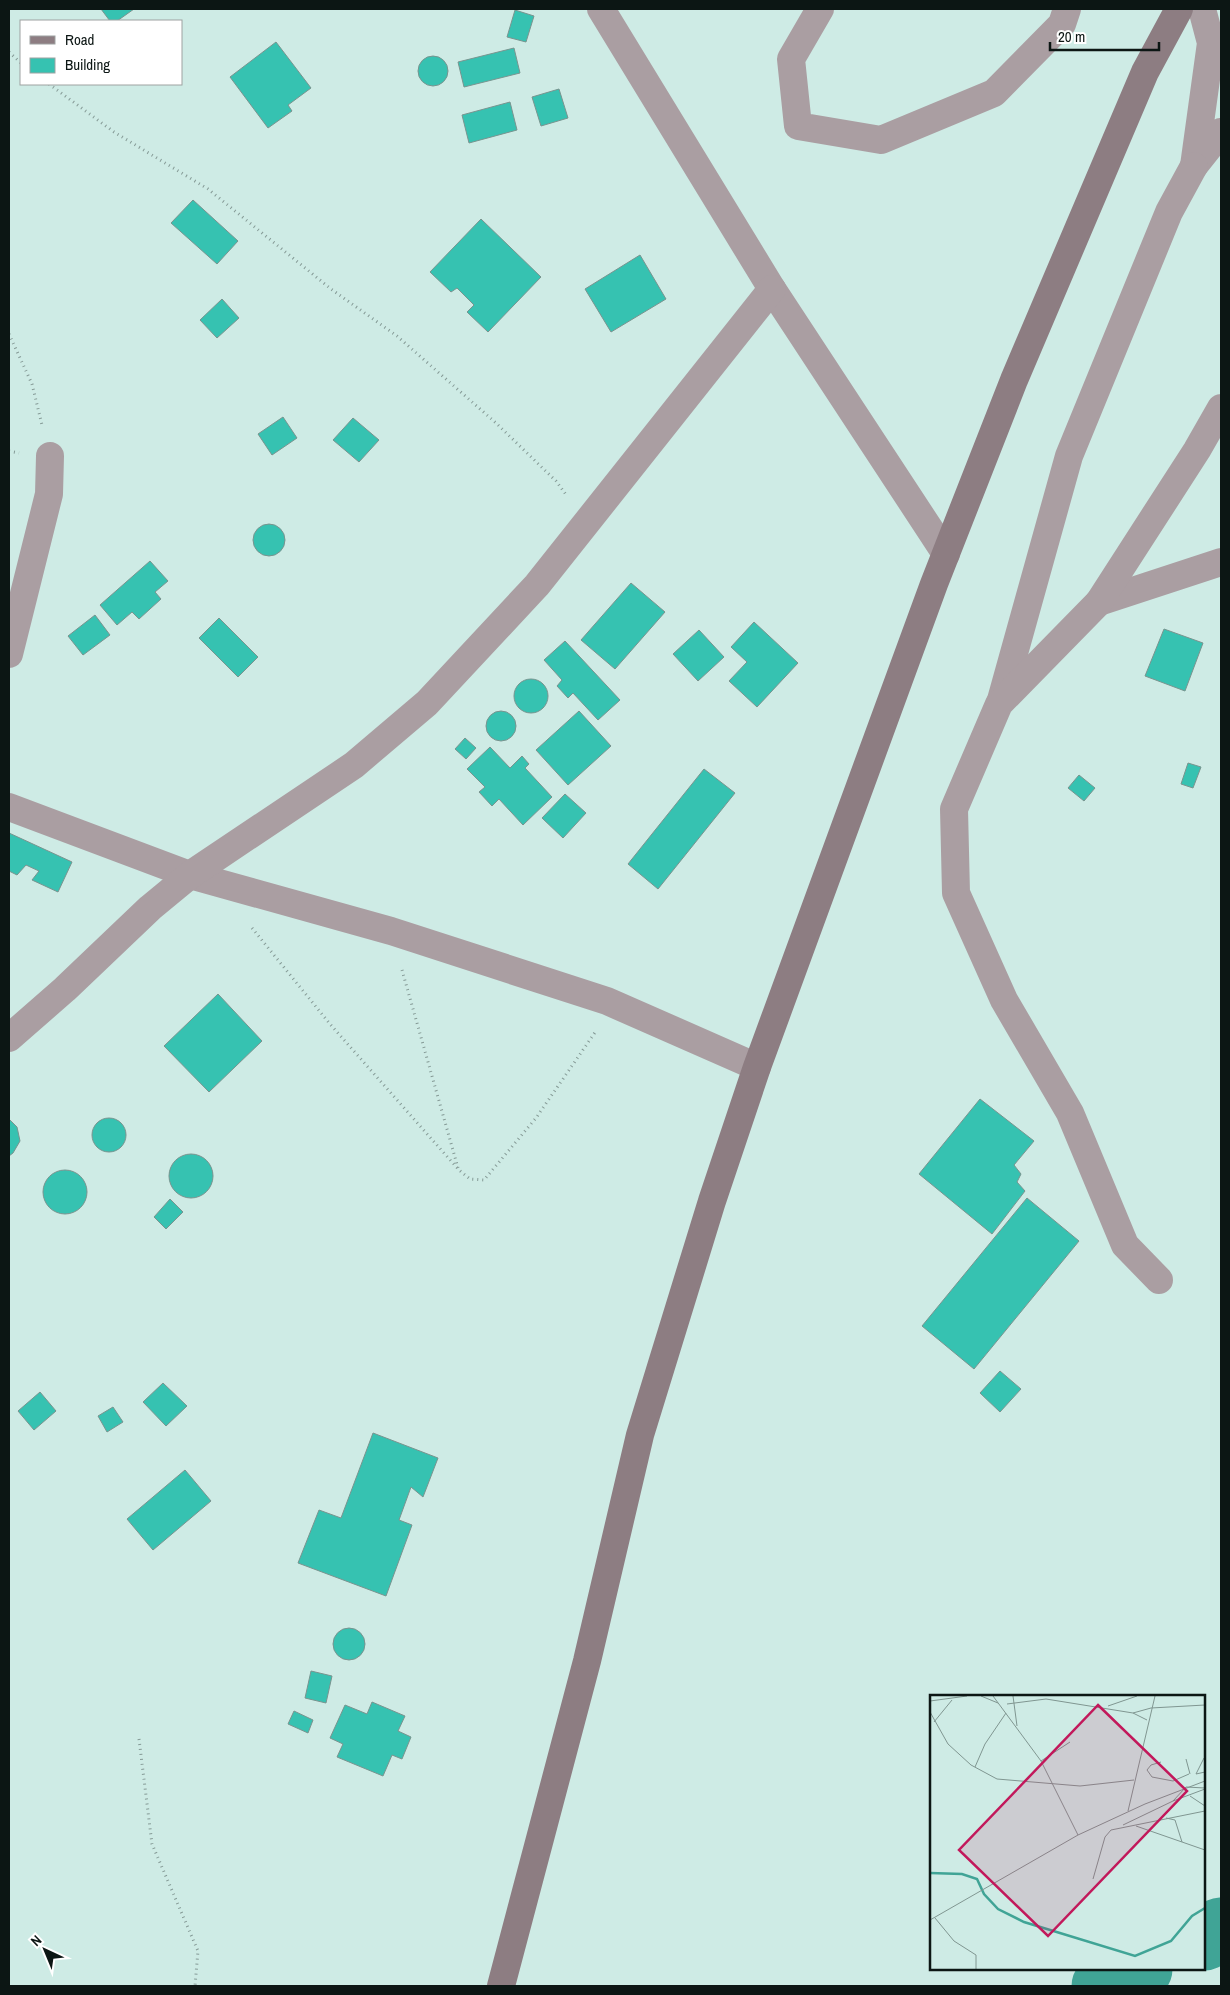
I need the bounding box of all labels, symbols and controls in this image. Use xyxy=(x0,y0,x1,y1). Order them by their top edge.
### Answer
legend xyxy=(20,20,182,85)
scale bar xyxy=(1050,20,1159,52)
text: 20 m xyxy=(1058,26,1085,47)
text: Road xyxy=(65,29,94,50)
text: Building xyxy=(65,54,110,75)
inset map xyxy=(930,1695,1205,1970)
north arrow xyxy=(20,1925,70,1975)
text: N xyxy=(27,1931,45,1950)

